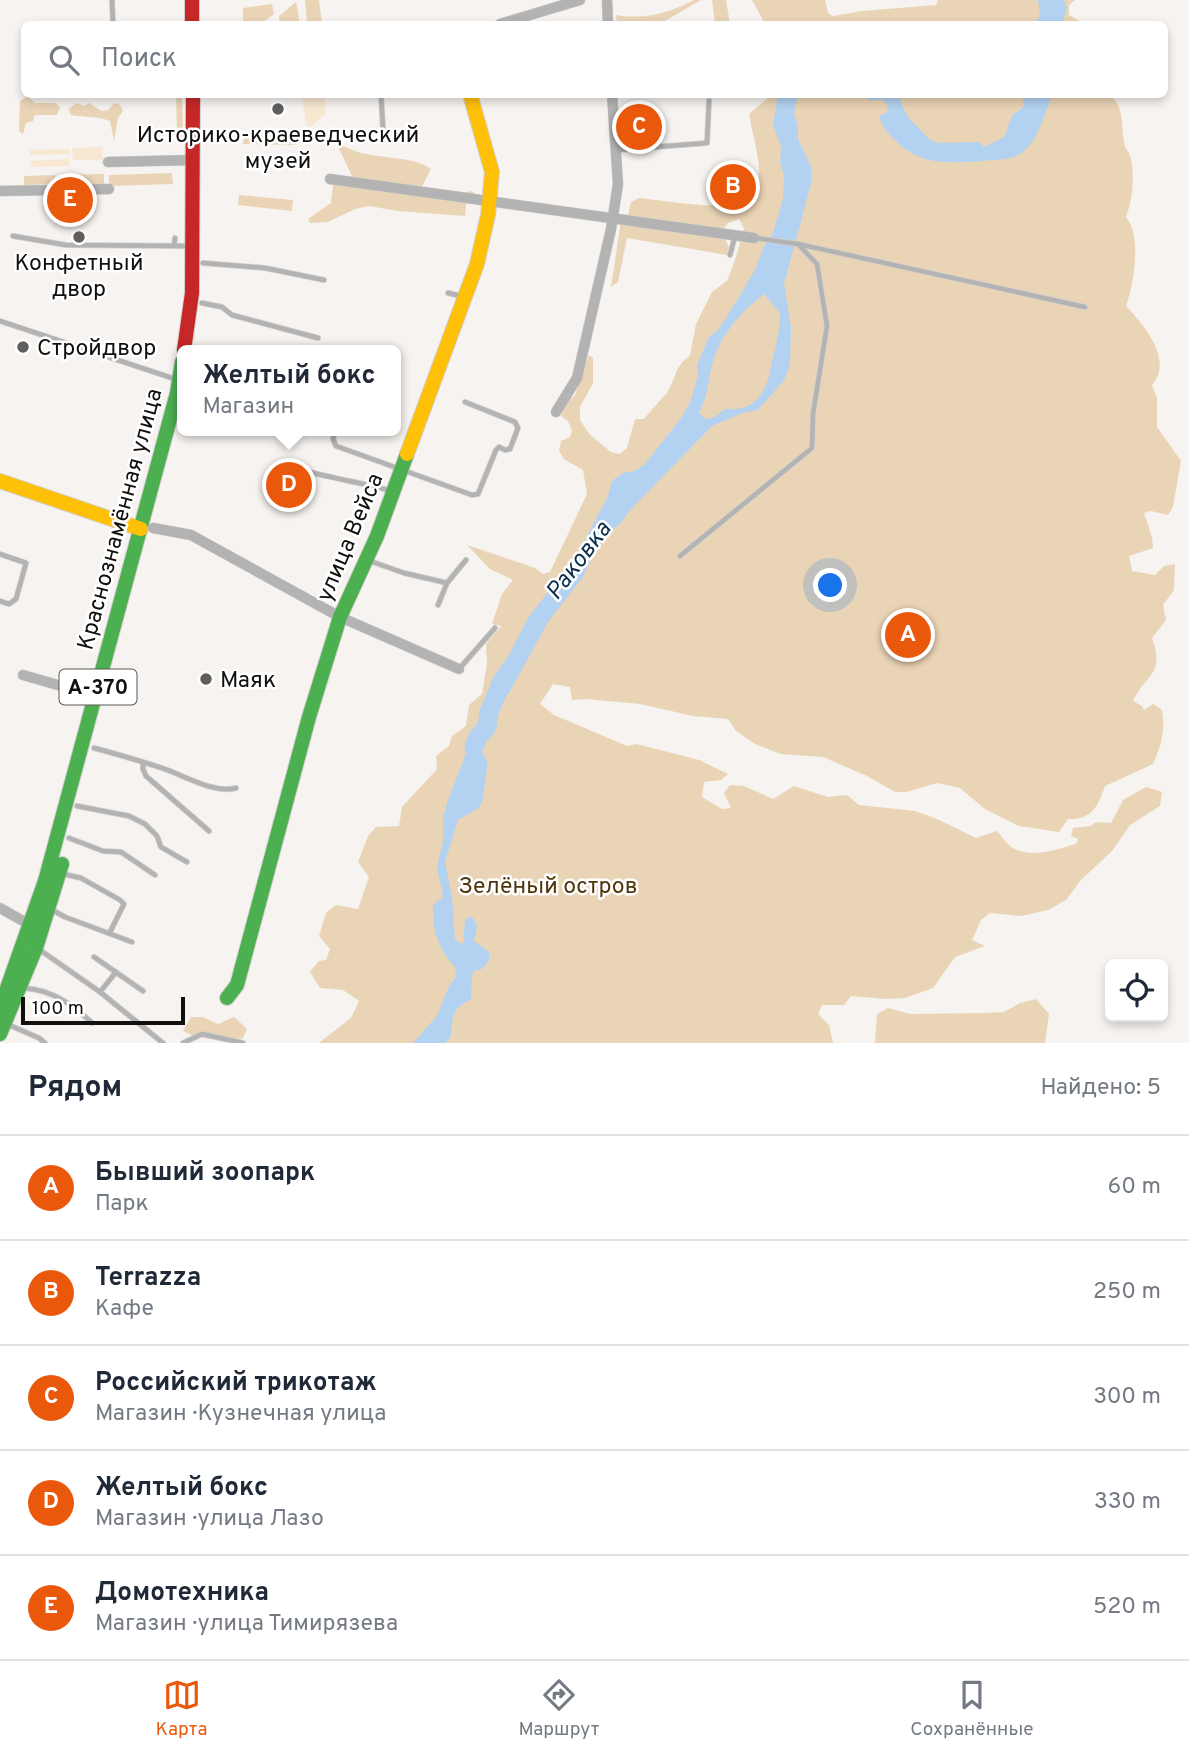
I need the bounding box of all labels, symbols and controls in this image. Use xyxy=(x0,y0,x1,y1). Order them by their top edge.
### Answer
search box xyxy=(21,21,1168,98)
icon: search xyxy=(45,41,83,79)
text: Поиск xyxy=(101,43,177,76)
marker: Историко-краеведческий музей xyxy=(270,101,286,117)
pin: C xyxy=(616,101,662,153)
place label: Историко-краеведческий музей xyxy=(137,122,419,177)
pin: B xyxy=(710,161,756,213)
pin: E xyxy=(47,174,93,226)
marker: Конфетный двор xyxy=(71,229,87,245)
place label: Конфетный двор xyxy=(15,250,143,305)
place label: Стройдвор xyxy=(37,335,156,364)
marker: Стройдвор xyxy=(15,339,31,355)
popup xyxy=(177,345,401,436)
text: Желтый бокс xyxy=(202,360,376,393)
street label: Краснознамённая улица xyxy=(73,386,170,654)
text: Магазин xyxy=(202,393,294,422)
pin: D xyxy=(266,459,312,511)
street label: улица Вейса xyxy=(311,469,391,607)
water label: Раковка xyxy=(540,515,619,607)
your location xyxy=(813,568,847,602)
pin: A xyxy=(885,609,931,661)
place label: Маяк xyxy=(220,667,276,696)
road number: А-370 xyxy=(60,670,136,704)
marker: Маяк xyxy=(198,671,214,687)
park label: Зелёный остров xyxy=(459,873,637,902)
map controls xyxy=(1105,959,1168,1022)
button: locate xyxy=(1105,959,1168,1022)
scale bar xyxy=(21,994,186,1026)
text: 100 m xyxy=(32,997,84,1021)
text: Рядом xyxy=(28,1070,122,1107)
text: Найдено: 5 xyxy=(1040,1074,1161,1103)
text: Бывший зоопарк xyxy=(95,1157,315,1190)
text: A xyxy=(43,1173,59,1202)
text: 60 m xyxy=(1108,1173,1161,1202)
text: Парк xyxy=(95,1190,149,1219)
text: Terrazza xyxy=(95,1262,201,1295)
text: B xyxy=(43,1278,59,1307)
text: 250 m xyxy=(1093,1278,1161,1307)
text: Кафе xyxy=(95,1295,154,1324)
text: Российский трикотаж xyxy=(95,1367,377,1400)
text: C xyxy=(44,1383,58,1412)
text: 300 m xyxy=(1093,1383,1161,1412)
text: Магазин · Кузнечная улица xyxy=(95,1400,386,1429)
text: Желтый бокс xyxy=(95,1472,268,1505)
text: D xyxy=(43,1488,59,1517)
text: 330 m xyxy=(1094,1488,1161,1517)
text: Магазин · улица Лазо xyxy=(95,1505,324,1534)
text: Домотехника xyxy=(95,1577,269,1610)
text: E xyxy=(44,1593,58,1622)
text: 520 m xyxy=(1093,1593,1161,1622)
text: Магазин · улица Тимирязева xyxy=(95,1610,398,1639)
tab: Карта xyxy=(155,1676,208,1742)
tab: Маршрут xyxy=(518,1676,599,1742)
tab: Сохранённые xyxy=(910,1676,1034,1742)

